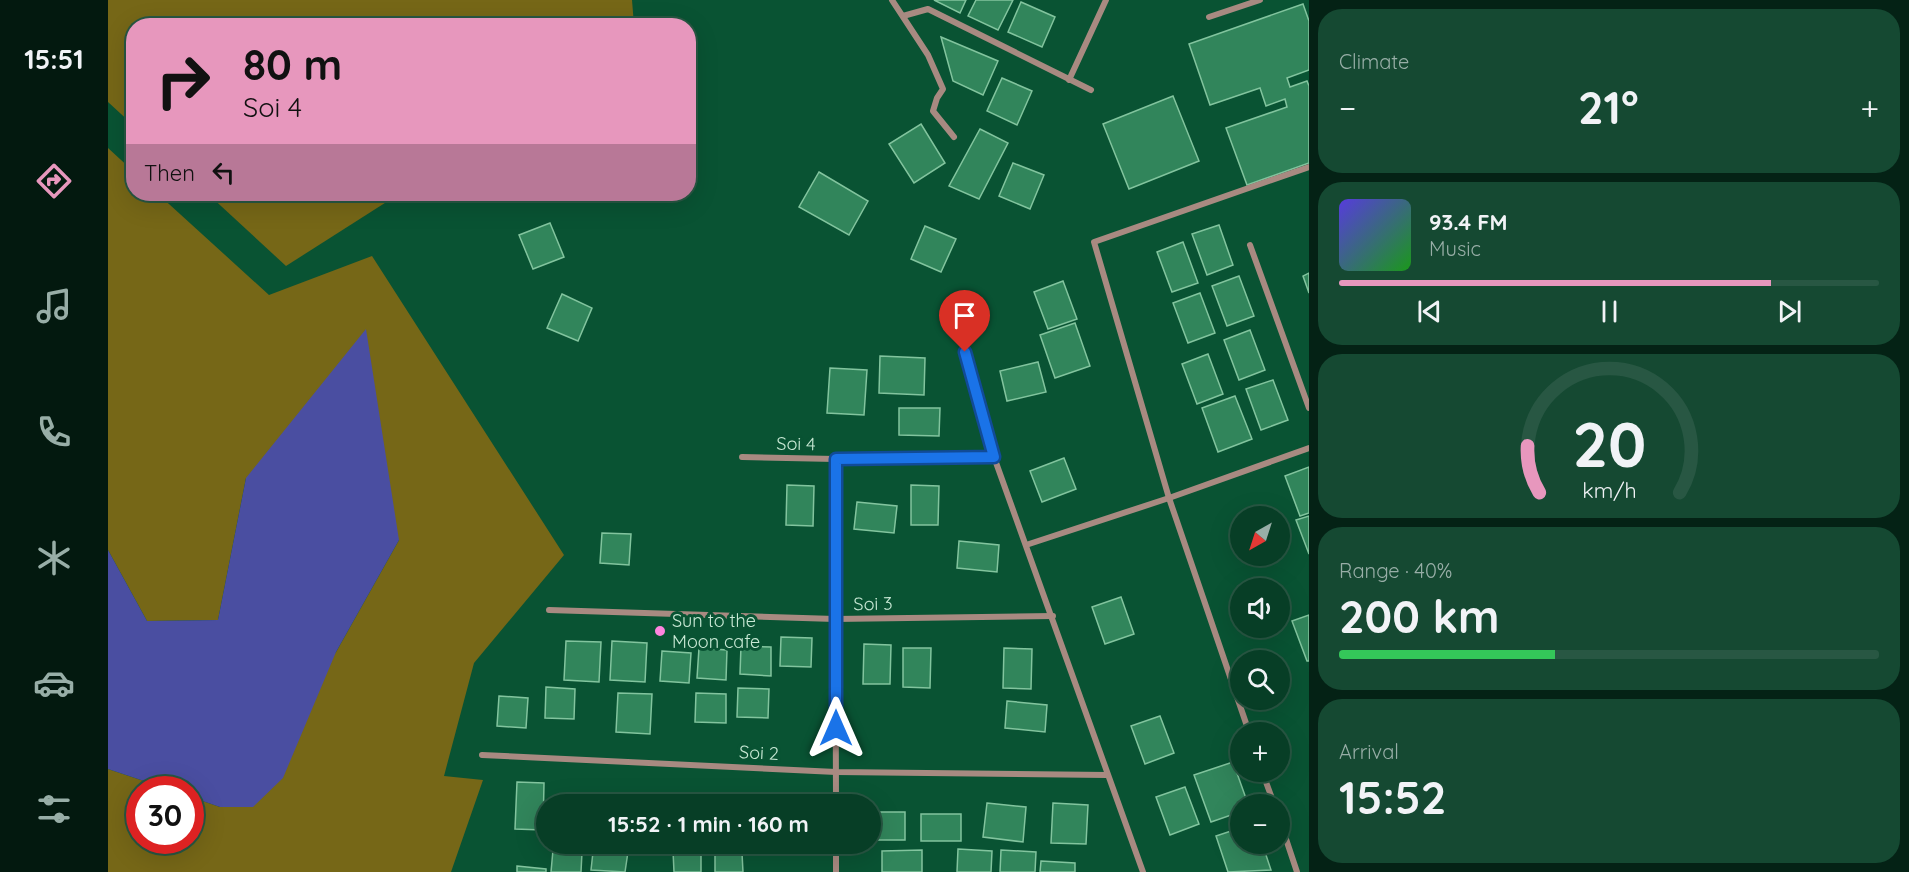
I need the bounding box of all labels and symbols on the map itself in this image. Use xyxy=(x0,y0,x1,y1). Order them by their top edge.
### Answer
pin xyxy=(939,290,990,352)
street label: Soi 4 xyxy=(776,432,816,455)
north arrow xyxy=(1230,506,1290,566)
street label: Soi 3 xyxy=(853,592,893,615)
place label: Sun to the Moon cafe xyxy=(672,609,760,653)
marker: Sun to the Moon cafe xyxy=(653,624,667,638)
position arrow xyxy=(804,696,868,760)
street label: Soi 2 xyxy=(739,740,779,765)
speed limit sign: 30 xyxy=(126,776,204,854)

